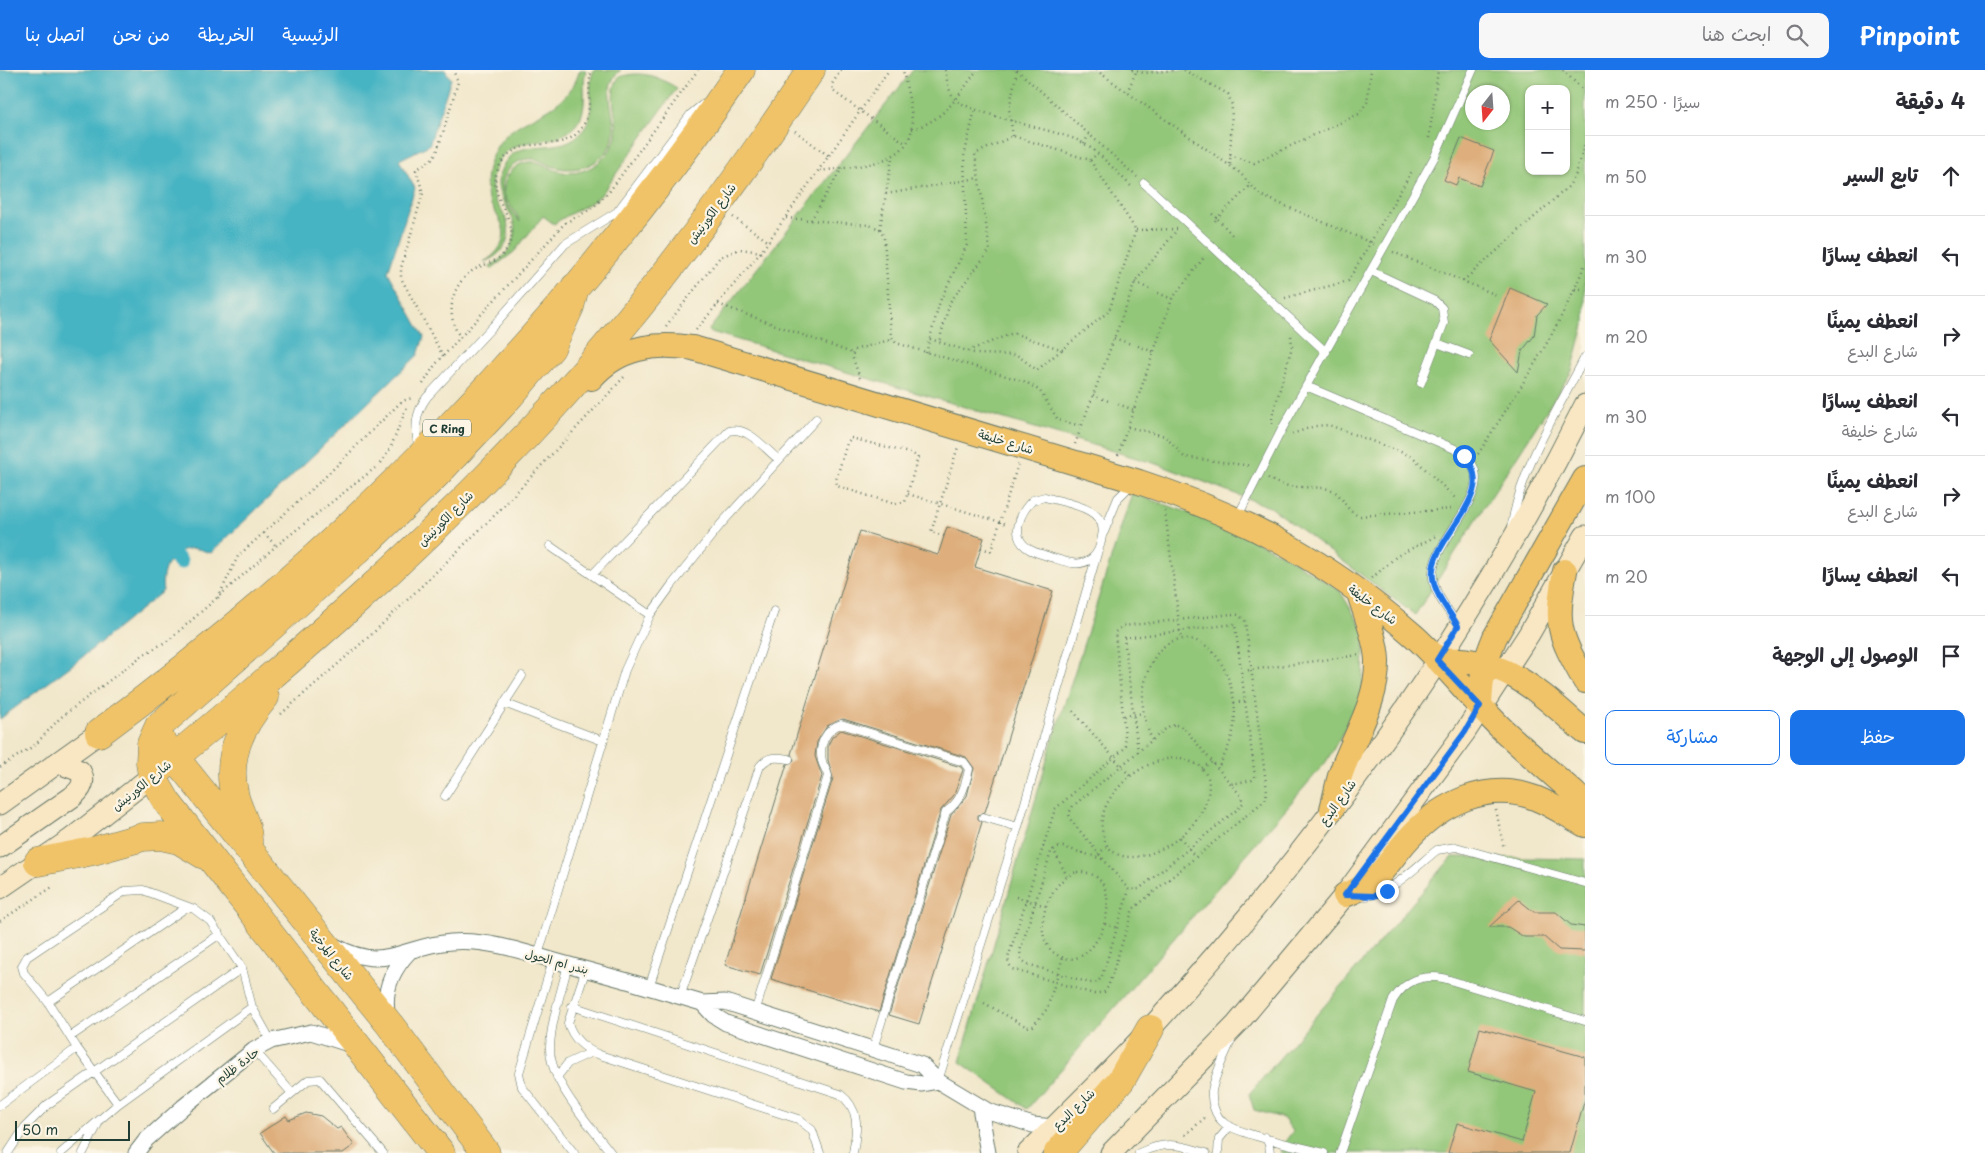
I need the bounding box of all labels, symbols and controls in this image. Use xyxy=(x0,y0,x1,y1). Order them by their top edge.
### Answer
search box xyxy=(1479,13,1829,58)
text: Pinpoint xyxy=(1859,17,1960,53)
text: ابحث هنا xyxy=(1702,19,1771,47)
text: اتصل بنا xyxy=(25,20,85,47)
text: من نحن xyxy=(113,20,170,47)
text: الخريطة xyxy=(198,20,254,47)
text: الرئيسية xyxy=(282,20,339,47)
icon: search xyxy=(1783,21,1811,49)
text: 4 دقيقة xyxy=(1896,84,1965,116)
north arrow xyxy=(1465,85,1510,130)
map controls xyxy=(1525,85,1570,175)
button: + xyxy=(1525,85,1570,130)
text: سيرًا · 250 m xyxy=(1605,89,1700,113)
button: − xyxy=(1525,130,1570,175)
text: تابع السير xyxy=(1844,160,1918,188)
icon: ahead xyxy=(1937,162,1965,190)
text: 50 m xyxy=(1605,164,1647,188)
street label: شارع الكورنيش xyxy=(682,179,741,248)
text: انعطف يسارًا xyxy=(1822,240,1918,268)
icon: left xyxy=(1937,242,1965,270)
text: 30 m xyxy=(1605,244,1647,268)
text: انعطف يمينًا xyxy=(1827,306,1918,334)
icon: right xyxy=(1937,322,1965,350)
text: 20 m xyxy=(1605,324,1648,348)
text: شارع البدع xyxy=(1847,338,1918,362)
text: انعطف يسارًا xyxy=(1822,386,1918,414)
icon: left xyxy=(1937,402,1965,430)
text: 30 m xyxy=(1605,404,1647,428)
text: شارع خليفة xyxy=(1842,418,1918,442)
road number: C Ring xyxy=(423,419,471,436)
street label: شارع خليفة xyxy=(976,424,1036,459)
route start xyxy=(1453,445,1476,468)
text: انعطف يمينًا xyxy=(1827,466,1918,494)
icon: right xyxy=(1937,482,1965,510)
text: 100 m xyxy=(1605,484,1655,508)
street label: شارع الكورنيش xyxy=(413,486,478,551)
text: شارع البدع xyxy=(1847,498,1918,522)
text: انعطف يسارًا xyxy=(1822,560,1918,588)
icon: left xyxy=(1937,562,1965,590)
text: 20 m xyxy=(1605,564,1648,588)
street label: شارع خليفة xyxy=(1344,580,1401,629)
text: الوصول إلى الوجهة xyxy=(1772,640,1918,668)
icon: arrive xyxy=(1937,642,1965,670)
button: مشاركة xyxy=(1605,710,1780,765)
button: حفظ xyxy=(1790,710,1965,765)
street label: شارع الكورنيش xyxy=(107,755,175,815)
street label: شارع البدع xyxy=(1314,775,1361,829)
route end xyxy=(1376,880,1399,903)
street label: شارع المرخية xyxy=(305,924,358,984)
street label: بندر ام الحول xyxy=(523,944,591,979)
street label: حادة ظلام xyxy=(211,1042,263,1088)
street label: شارع البدع xyxy=(1048,1084,1099,1135)
scale bar xyxy=(15,1118,130,1141)
text: 50 m xyxy=(22,1119,58,1140)

